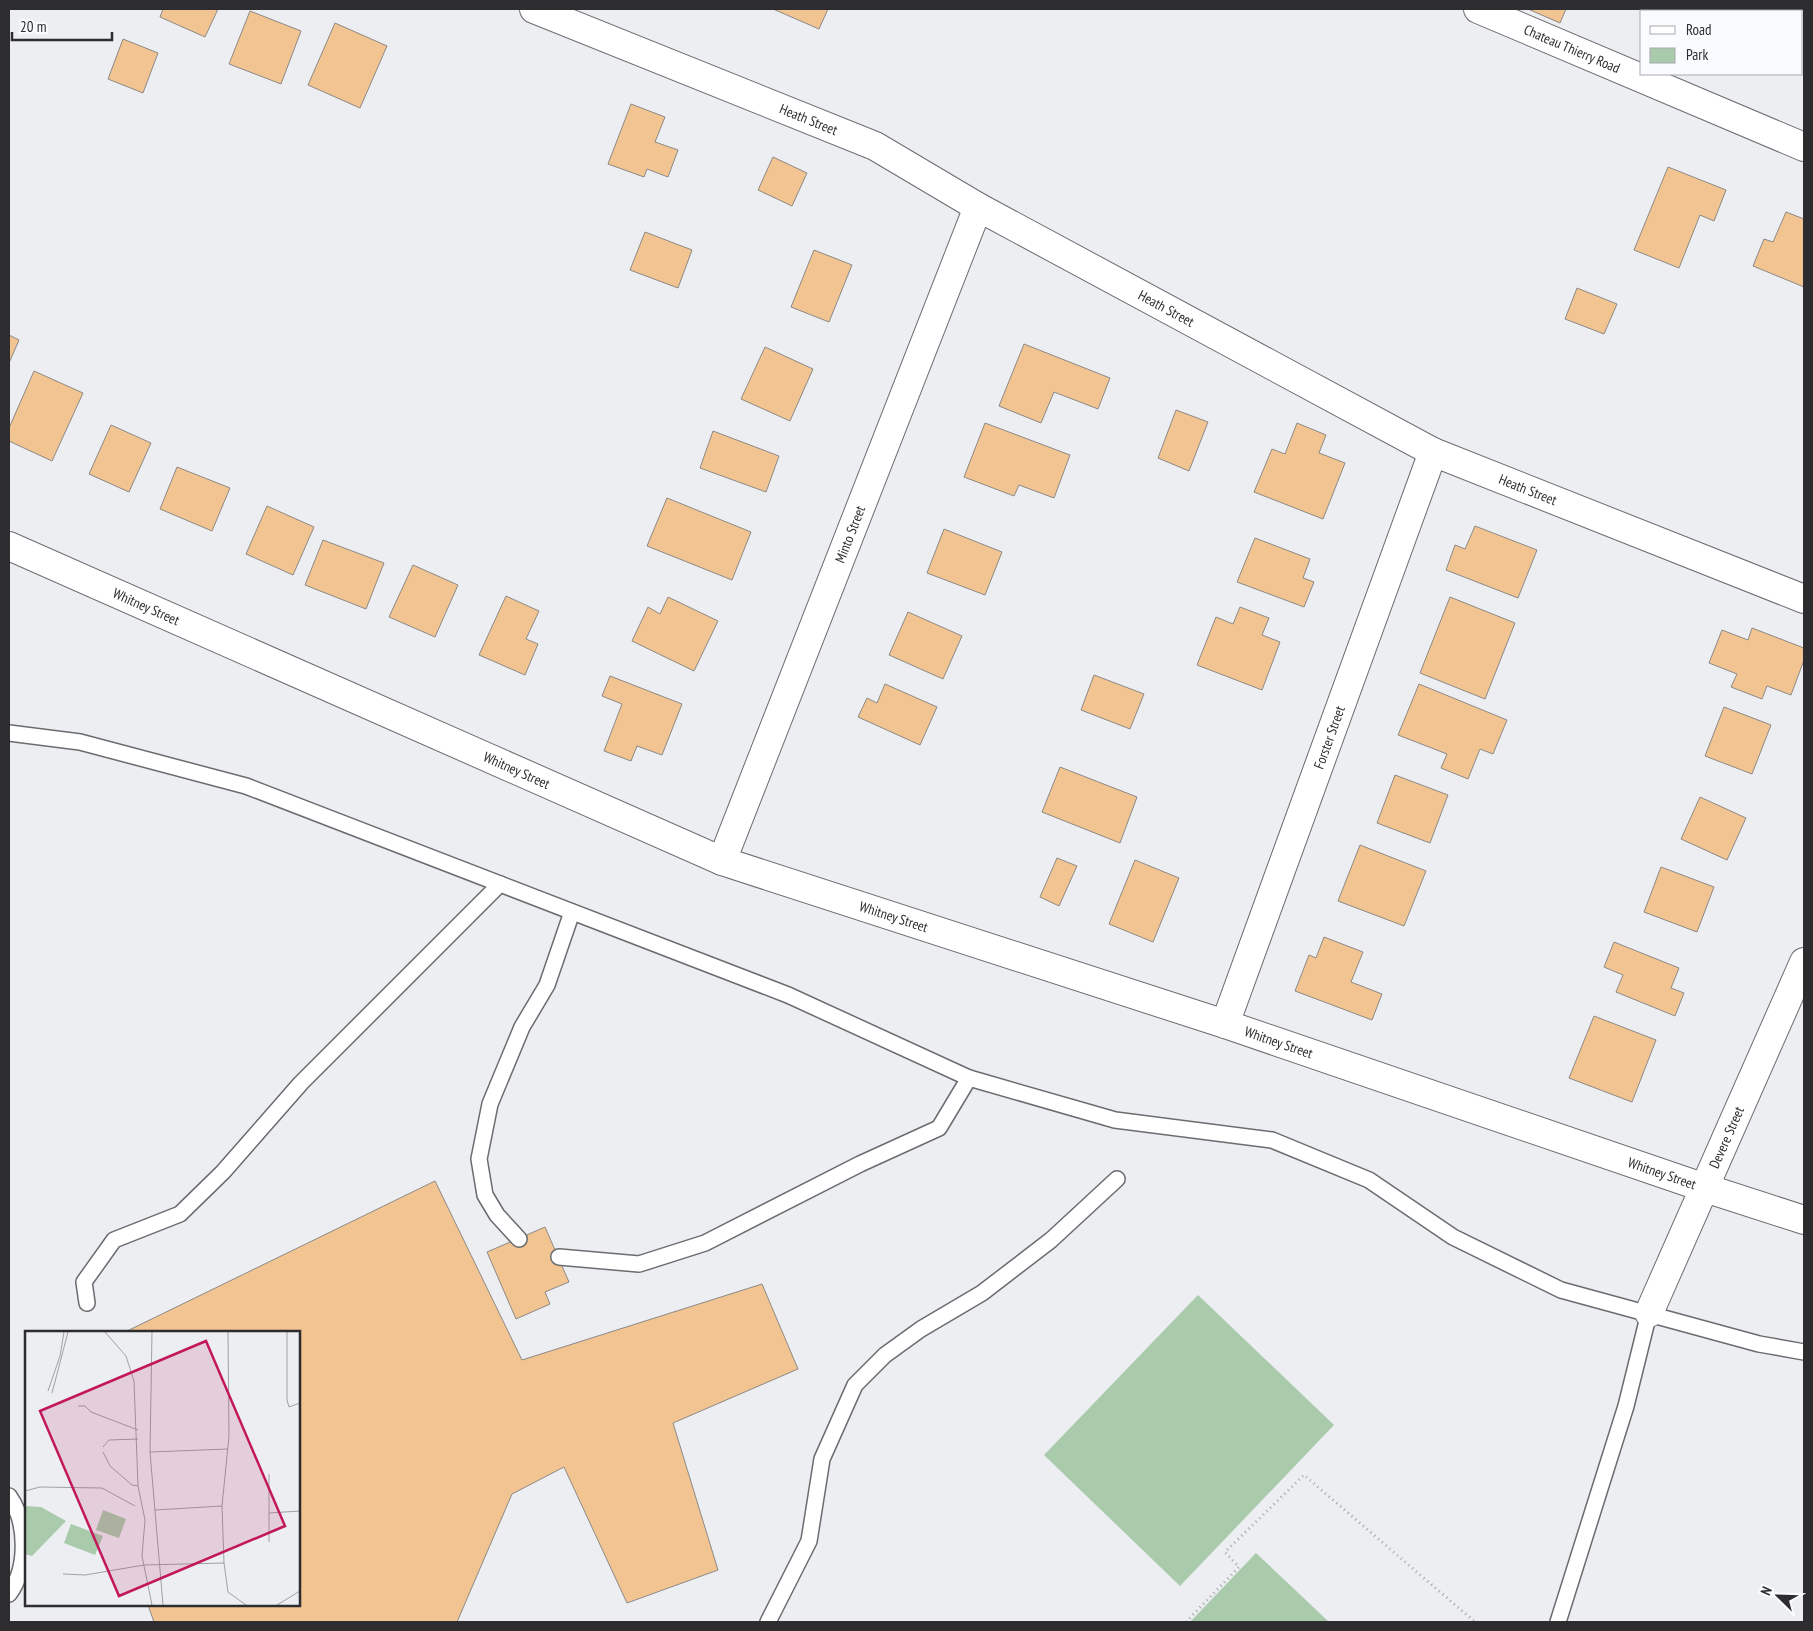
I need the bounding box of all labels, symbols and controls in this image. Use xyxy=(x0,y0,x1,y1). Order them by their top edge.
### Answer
scale bar xyxy=(12,10,112,42)
legend xyxy=(1640,10,1803,75)
text: 20 m xyxy=(20,17,46,36)
street label: Chateau Thierry Road xyxy=(1521,20,1623,77)
text: Road xyxy=(1686,20,1712,39)
text: Park xyxy=(1686,45,1708,64)
street label: Heath Street xyxy=(777,100,840,139)
street label: Heath Street xyxy=(1135,286,1197,331)
street label: Heath Street xyxy=(1496,470,1560,509)
street label: Minto Street xyxy=(831,503,869,565)
street label: Whitney Street xyxy=(110,584,182,629)
street label: Forster Street xyxy=(1310,703,1349,771)
street label: Whitney Street xyxy=(481,748,553,793)
street label: Whitney Street xyxy=(857,897,930,936)
street label: Whitney Street xyxy=(1242,1022,1315,1062)
street label: Devere Street xyxy=(1705,1104,1748,1171)
street label: Whitney Street xyxy=(1625,1153,1699,1193)
inset map xyxy=(25,1331,300,1606)
north arrow xyxy=(1753,1571,1803,1621)
text: N xyxy=(1756,1584,1776,1598)

